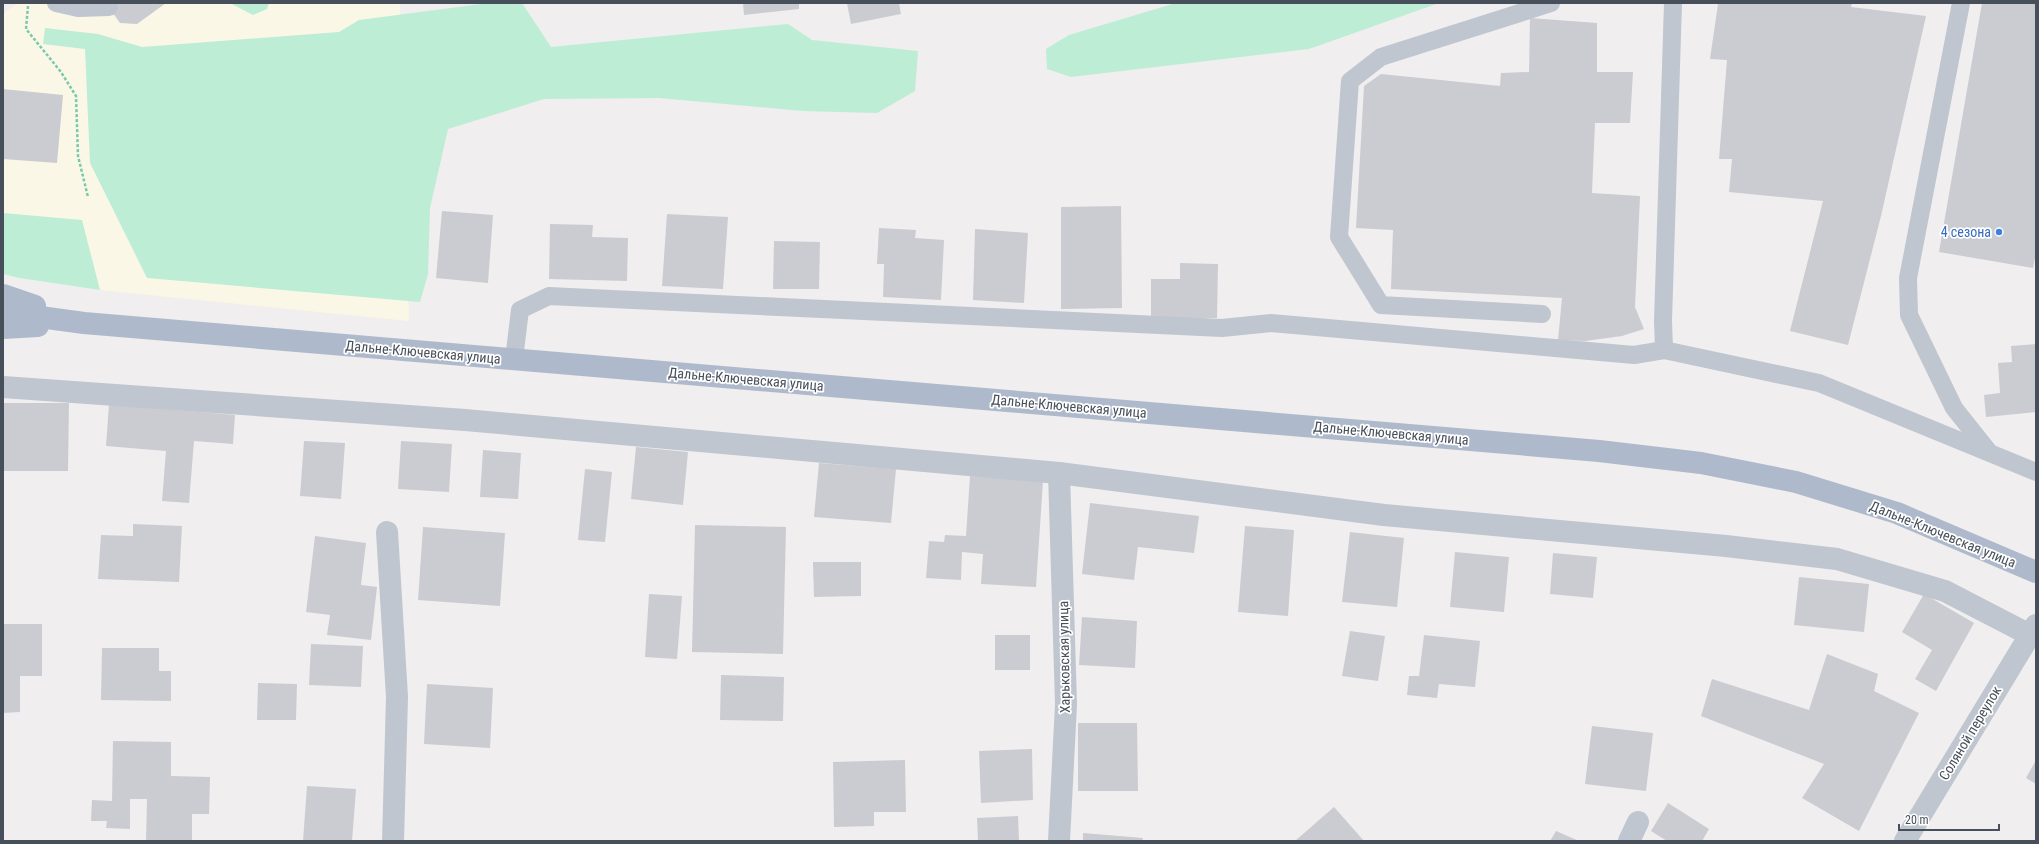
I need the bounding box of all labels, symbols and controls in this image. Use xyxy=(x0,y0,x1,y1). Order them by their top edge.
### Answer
place label: 4 сезона xyxy=(1941,224,1991,240)
marker: 4 сезона xyxy=(1994,227,2004,237)
street label: Дальне-Ключевская улица xyxy=(345,337,501,367)
street label: Дальне-Ключевская улица xyxy=(668,364,824,394)
street label: Дальне-Ключевская улица xyxy=(991,391,1147,421)
street label: Дальне-Ключевская улица xyxy=(1313,418,1469,448)
street label: Дальне-Ключевская улица xyxy=(1868,497,2018,571)
street label: Харьковская улица xyxy=(1055,601,1073,713)
street label: Соляной переулок xyxy=(1936,683,2004,783)
scale bar xyxy=(1899,806,1999,832)
text: 20 m xyxy=(1905,813,1929,827)

